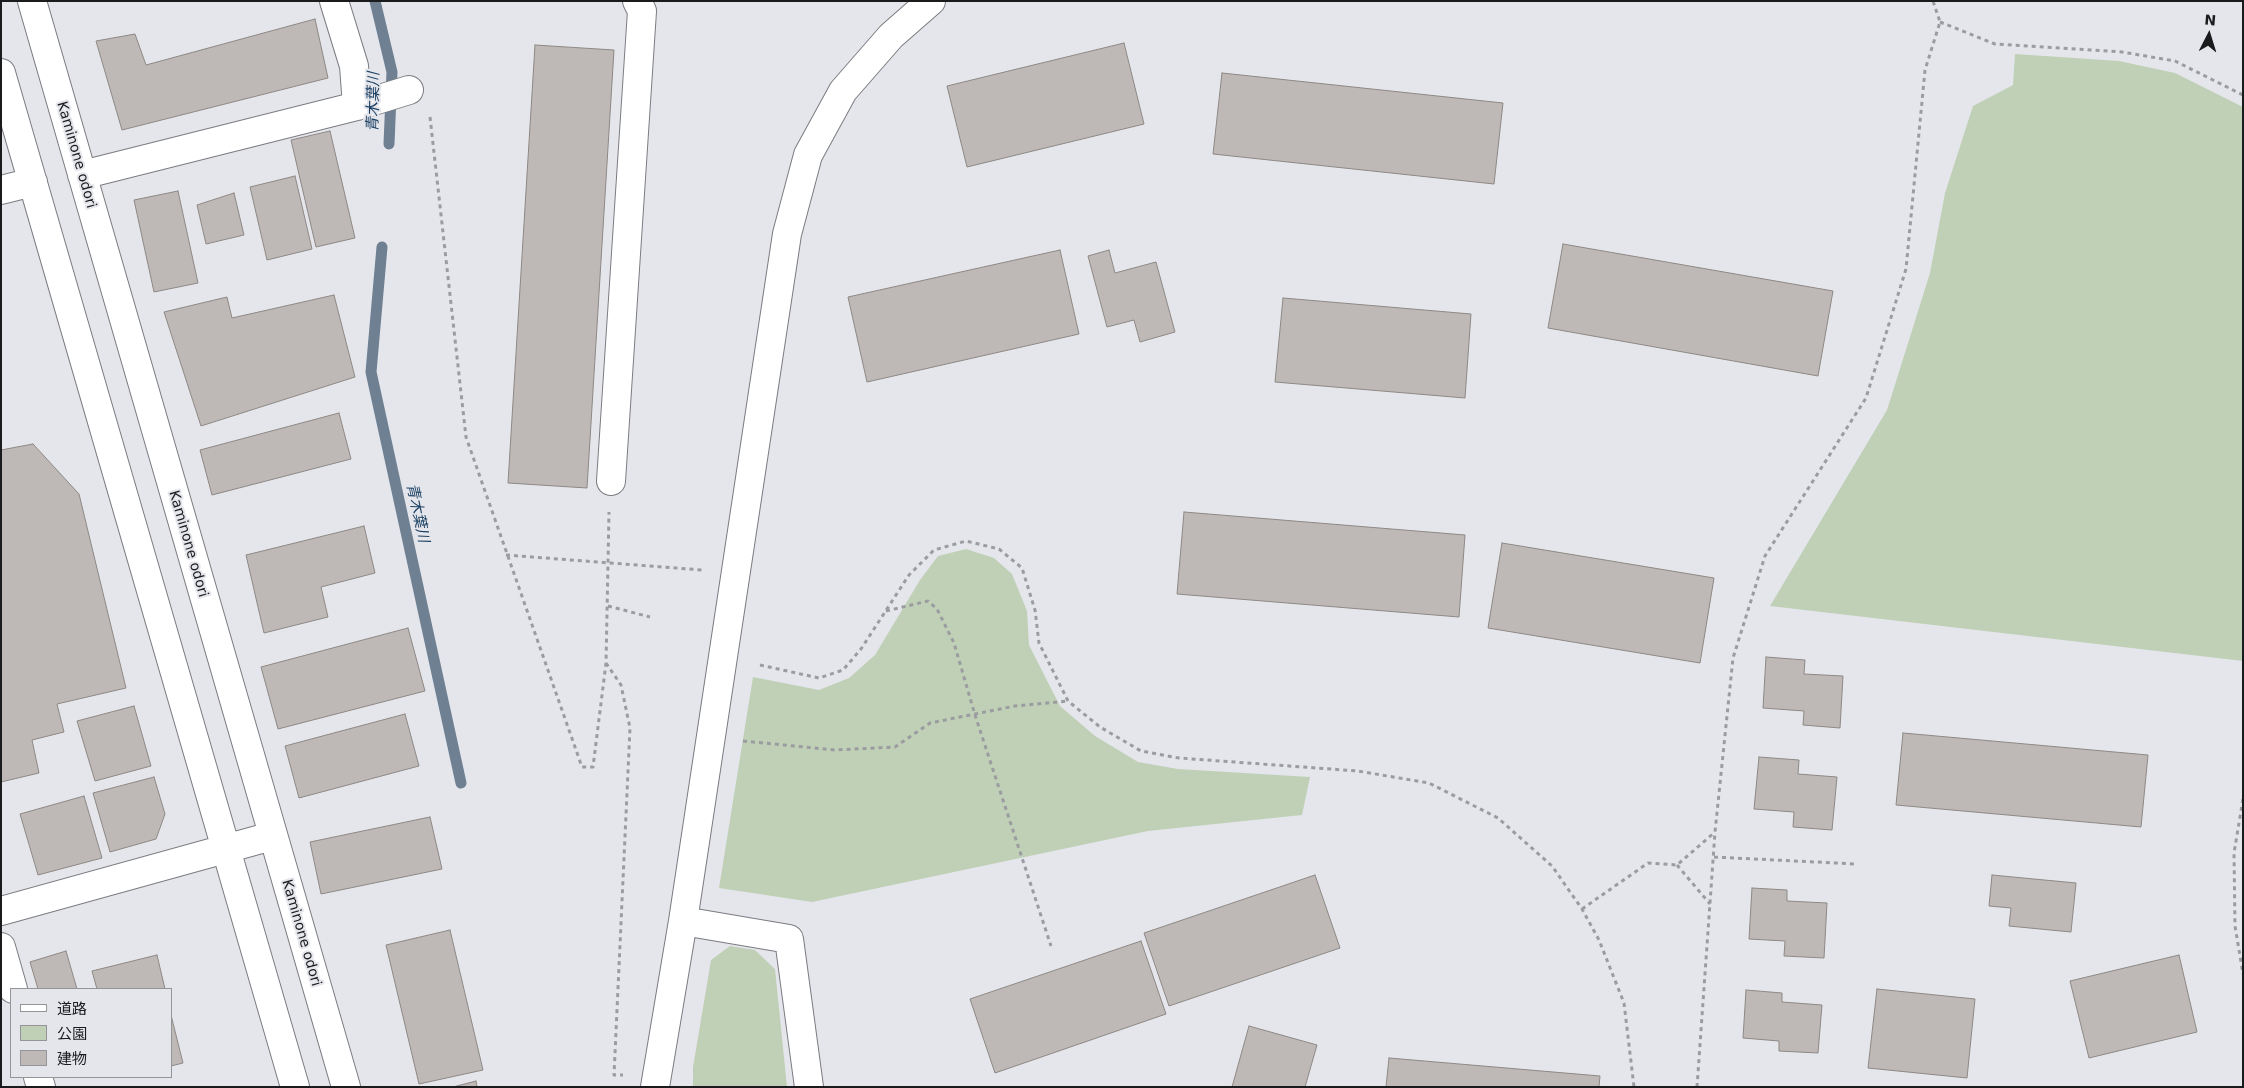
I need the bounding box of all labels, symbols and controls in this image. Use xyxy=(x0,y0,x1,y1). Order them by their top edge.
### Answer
north arrow xyxy=(2184,10,2234,60)
text: N xyxy=(2204,12,2217,29)
water label: 青木葉川 xyxy=(364,72,384,132)
street label: Kaminone odori xyxy=(53,100,99,210)
water label: 青木葉川 xyxy=(402,482,432,544)
street label: Kaminone odori xyxy=(165,489,211,599)
street label: Kaminone odori xyxy=(278,878,324,988)
legend xyxy=(10,988,172,1078)
text: 道路 xyxy=(57,1000,87,1018)
text: 公園 xyxy=(57,1025,87,1043)
text: 建物 xyxy=(57,1050,87,1068)

